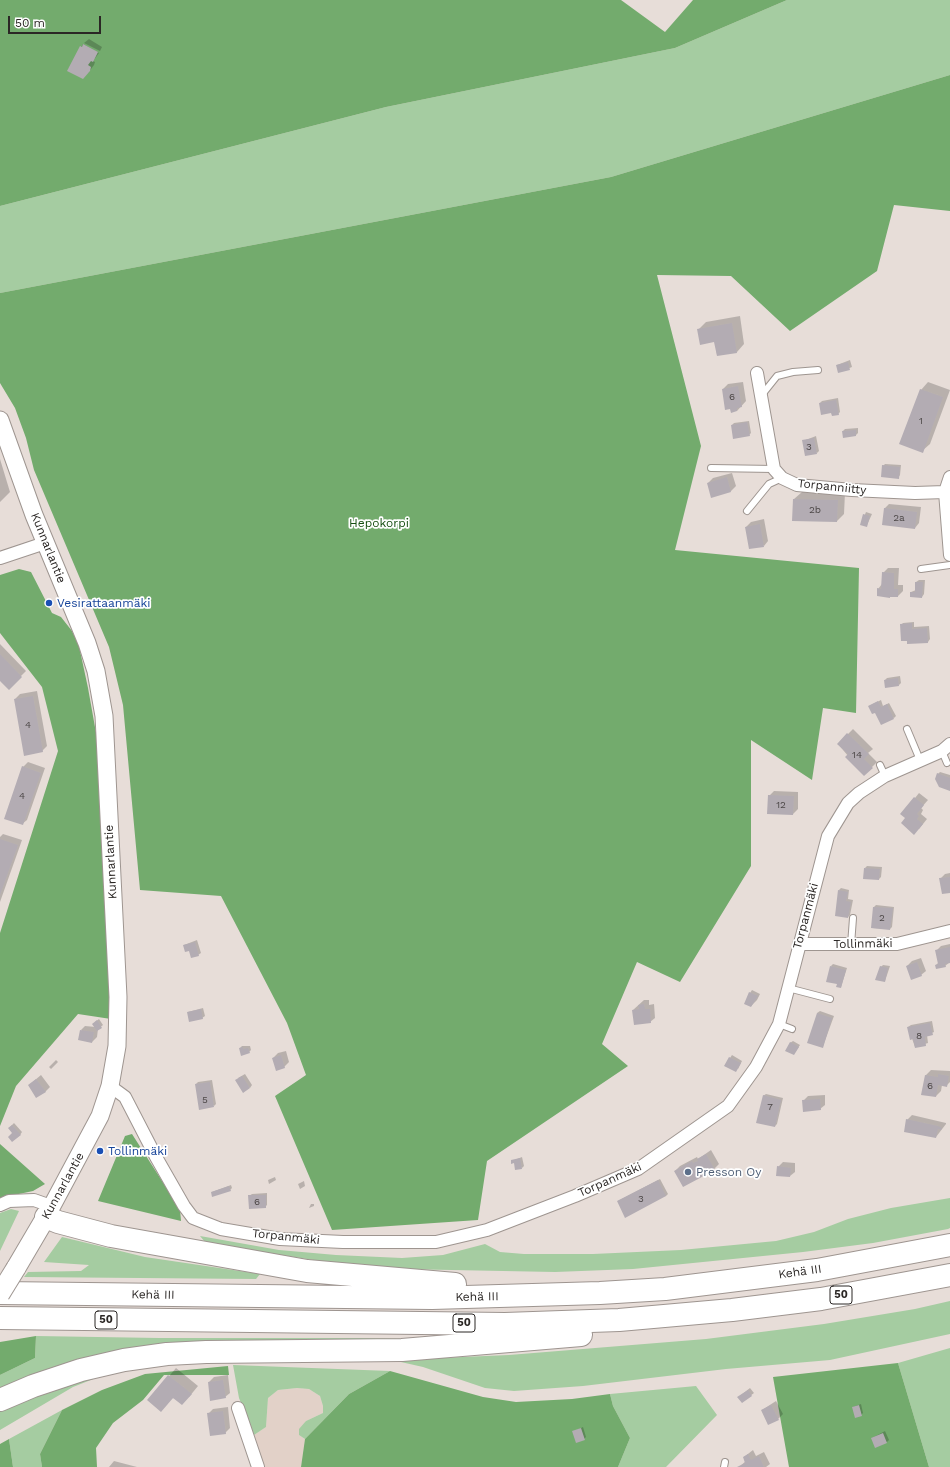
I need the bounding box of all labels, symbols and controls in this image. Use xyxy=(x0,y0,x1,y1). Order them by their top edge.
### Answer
scale bar xyxy=(10,8,103,34)
text: 50 m xyxy=(15,16,45,30)
house number: 6 xyxy=(729,391,735,403)
house number: 1 xyxy=(919,415,923,427)
house number: 3 xyxy=(806,441,812,453)
street label: Torpanniitty xyxy=(797,476,867,498)
house number: 2b xyxy=(809,504,821,516)
street label: Kunnarlantie xyxy=(27,511,69,585)
house number: 2a xyxy=(893,512,905,524)
park label: Hepokorpi xyxy=(349,516,409,530)
place label: Vesirattaanmäki xyxy=(57,596,150,610)
marker: Vesirattaanmäki xyxy=(44,598,54,608)
house number: 4 xyxy=(25,719,31,731)
house number: 14 xyxy=(852,749,862,761)
house number: 4 xyxy=(19,790,25,802)
house number: 12 xyxy=(776,799,786,811)
street label: Kunnarlantie xyxy=(102,824,120,900)
street label: Torpanmäki xyxy=(790,881,822,951)
house number: 2 xyxy=(879,912,885,924)
street label: Tollinmäki xyxy=(833,936,893,952)
house number: 8 xyxy=(916,1030,922,1042)
house number: 6 xyxy=(927,1080,933,1092)
house number: 5 xyxy=(202,1094,208,1106)
house number: 7 xyxy=(767,1101,773,1113)
place label: Tollinmäki xyxy=(108,1144,167,1158)
marker: Tollinmäki xyxy=(95,1146,105,1156)
street label: Kunnarlantie xyxy=(39,1150,87,1222)
street label: Torpanmäki xyxy=(576,1160,644,1200)
place label: Presson Oy xyxy=(696,1165,761,1179)
marker: Presson Oy xyxy=(683,1167,693,1177)
house number: 3 xyxy=(638,1193,644,1205)
house number: 6 xyxy=(254,1196,260,1208)
street label: Torpanmäki xyxy=(251,1226,321,1248)
street label: Kehä III xyxy=(778,1262,822,1282)
road number: 50 xyxy=(830,1286,852,1304)
street label: Kehä III xyxy=(131,1287,175,1303)
street label: Kehä III xyxy=(455,1289,499,1305)
road number: 50 xyxy=(95,1311,117,1329)
road number: 50 xyxy=(453,1314,475,1332)

